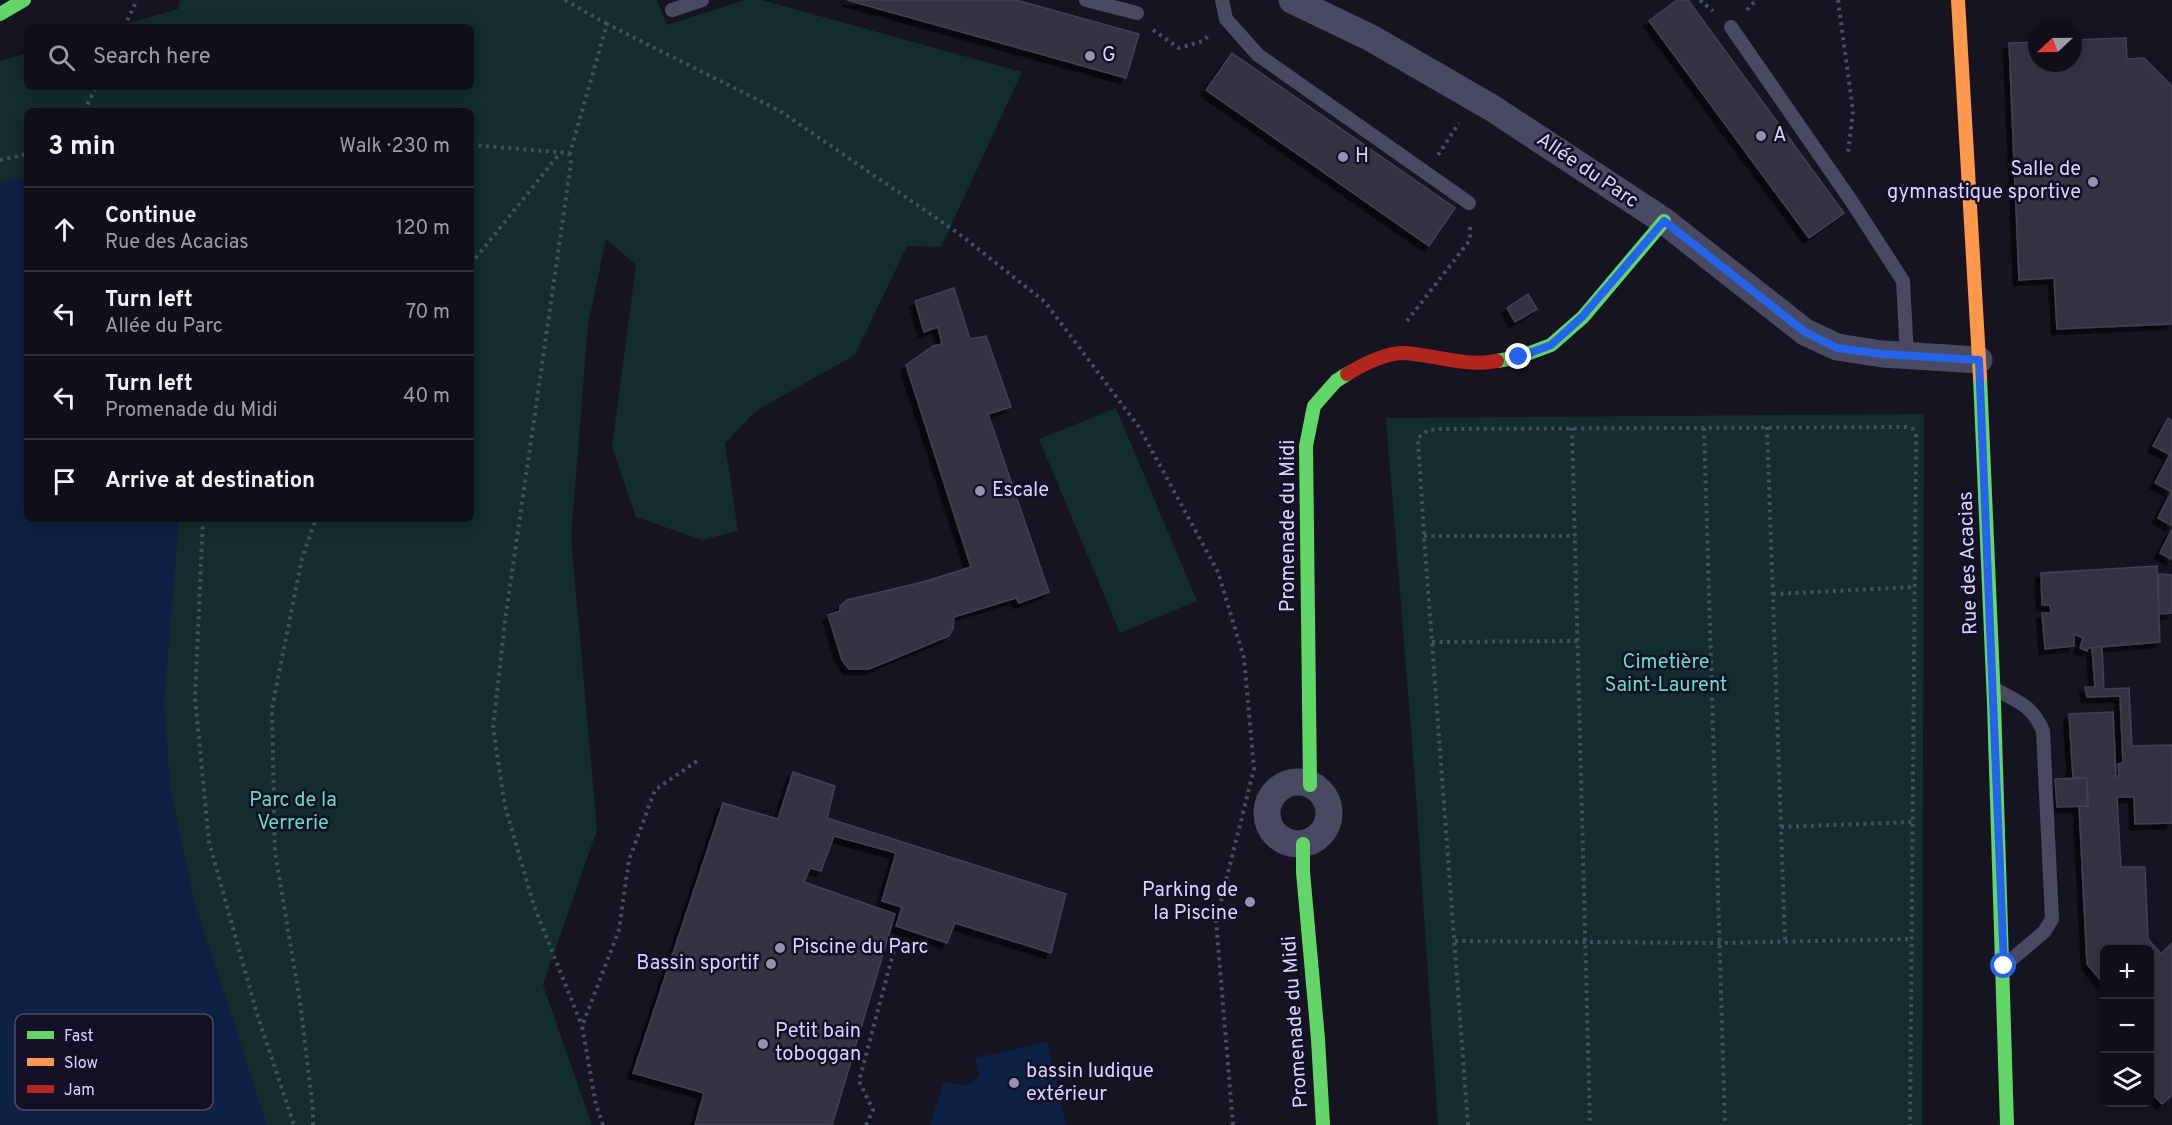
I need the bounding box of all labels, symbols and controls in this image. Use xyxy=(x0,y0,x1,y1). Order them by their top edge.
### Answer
north arrow xyxy=(2028,18,2082,72)
search box xyxy=(24,24,474,90)
icon: search xyxy=(45,41,78,74)
place label: G xyxy=(1102,43,1116,69)
text: Search here xyxy=(93,44,211,71)
marker: G xyxy=(1083,49,1097,63)
place label: A xyxy=(1773,123,1787,149)
street label: Allée du Parc xyxy=(1531,127,1643,215)
marker: A xyxy=(1754,129,1768,143)
text: 3 min xyxy=(48,131,116,164)
text: Walk · 230 m xyxy=(339,134,450,160)
place label: H xyxy=(1355,144,1369,170)
marker: H xyxy=(1336,150,1350,164)
place label: Salle de gymnastique sportive xyxy=(1887,157,2081,206)
marker: Salle de gymnastique sportive xyxy=(2086,175,2100,189)
text: Continue xyxy=(105,203,196,230)
icon: ahead xyxy=(48,213,81,246)
text: 120 m xyxy=(396,216,450,242)
text: Rue des Acacias xyxy=(105,230,249,256)
text: Turn left xyxy=(105,287,193,314)
icon: left xyxy=(48,297,81,330)
text: 70 m xyxy=(406,300,450,326)
text: Allée du Parc xyxy=(105,314,223,340)
route end xyxy=(1505,343,1531,369)
text: Turn left xyxy=(105,371,193,398)
icon: left xyxy=(48,381,81,414)
text: 40 m xyxy=(403,384,450,410)
text: Promenade du Midi xyxy=(105,398,278,424)
street label: Promenade du Midi xyxy=(1276,440,1302,612)
icon: arrive xyxy=(48,465,81,498)
text: Arrive at destination xyxy=(105,468,315,495)
place label: Escale xyxy=(992,478,1049,504)
marker: Escale xyxy=(973,484,987,498)
street label: Rue des Acacias xyxy=(1954,491,1984,635)
park label: Cimetière Saint-Laurent xyxy=(1605,650,1727,699)
park label: Parc de la Verrerie xyxy=(249,788,337,837)
place label: Parking de la Piscine xyxy=(1142,878,1238,927)
marker: Parking de la Piscine xyxy=(1243,895,1257,909)
place label: Piscine du Parc xyxy=(792,935,928,961)
street label: Promenade du Midi xyxy=(1277,935,1315,1109)
marker: Piscine du Parc xyxy=(773,941,787,955)
map controls xyxy=(2100,945,2154,1107)
button: + xyxy=(2100,945,2154,999)
place label: Bassin sportif xyxy=(636,951,759,977)
route start xyxy=(1990,952,2016,978)
marker: Bassin sportif xyxy=(764,957,778,971)
button: − xyxy=(2100,999,2154,1053)
legend xyxy=(15,1014,213,1110)
place label: Petit bain toboggan xyxy=(775,1019,861,1068)
text: Fast xyxy=(64,1027,94,1047)
marker: Petit bain toboggan xyxy=(756,1037,770,1051)
button: layers xyxy=(2100,1053,2154,1107)
text: Slow xyxy=(64,1054,98,1074)
place label: bassin ludique extérieur xyxy=(1026,1059,1154,1108)
marker: bassin ludique extérieur xyxy=(1007,1076,1021,1090)
text: Jam xyxy=(64,1081,95,1101)

